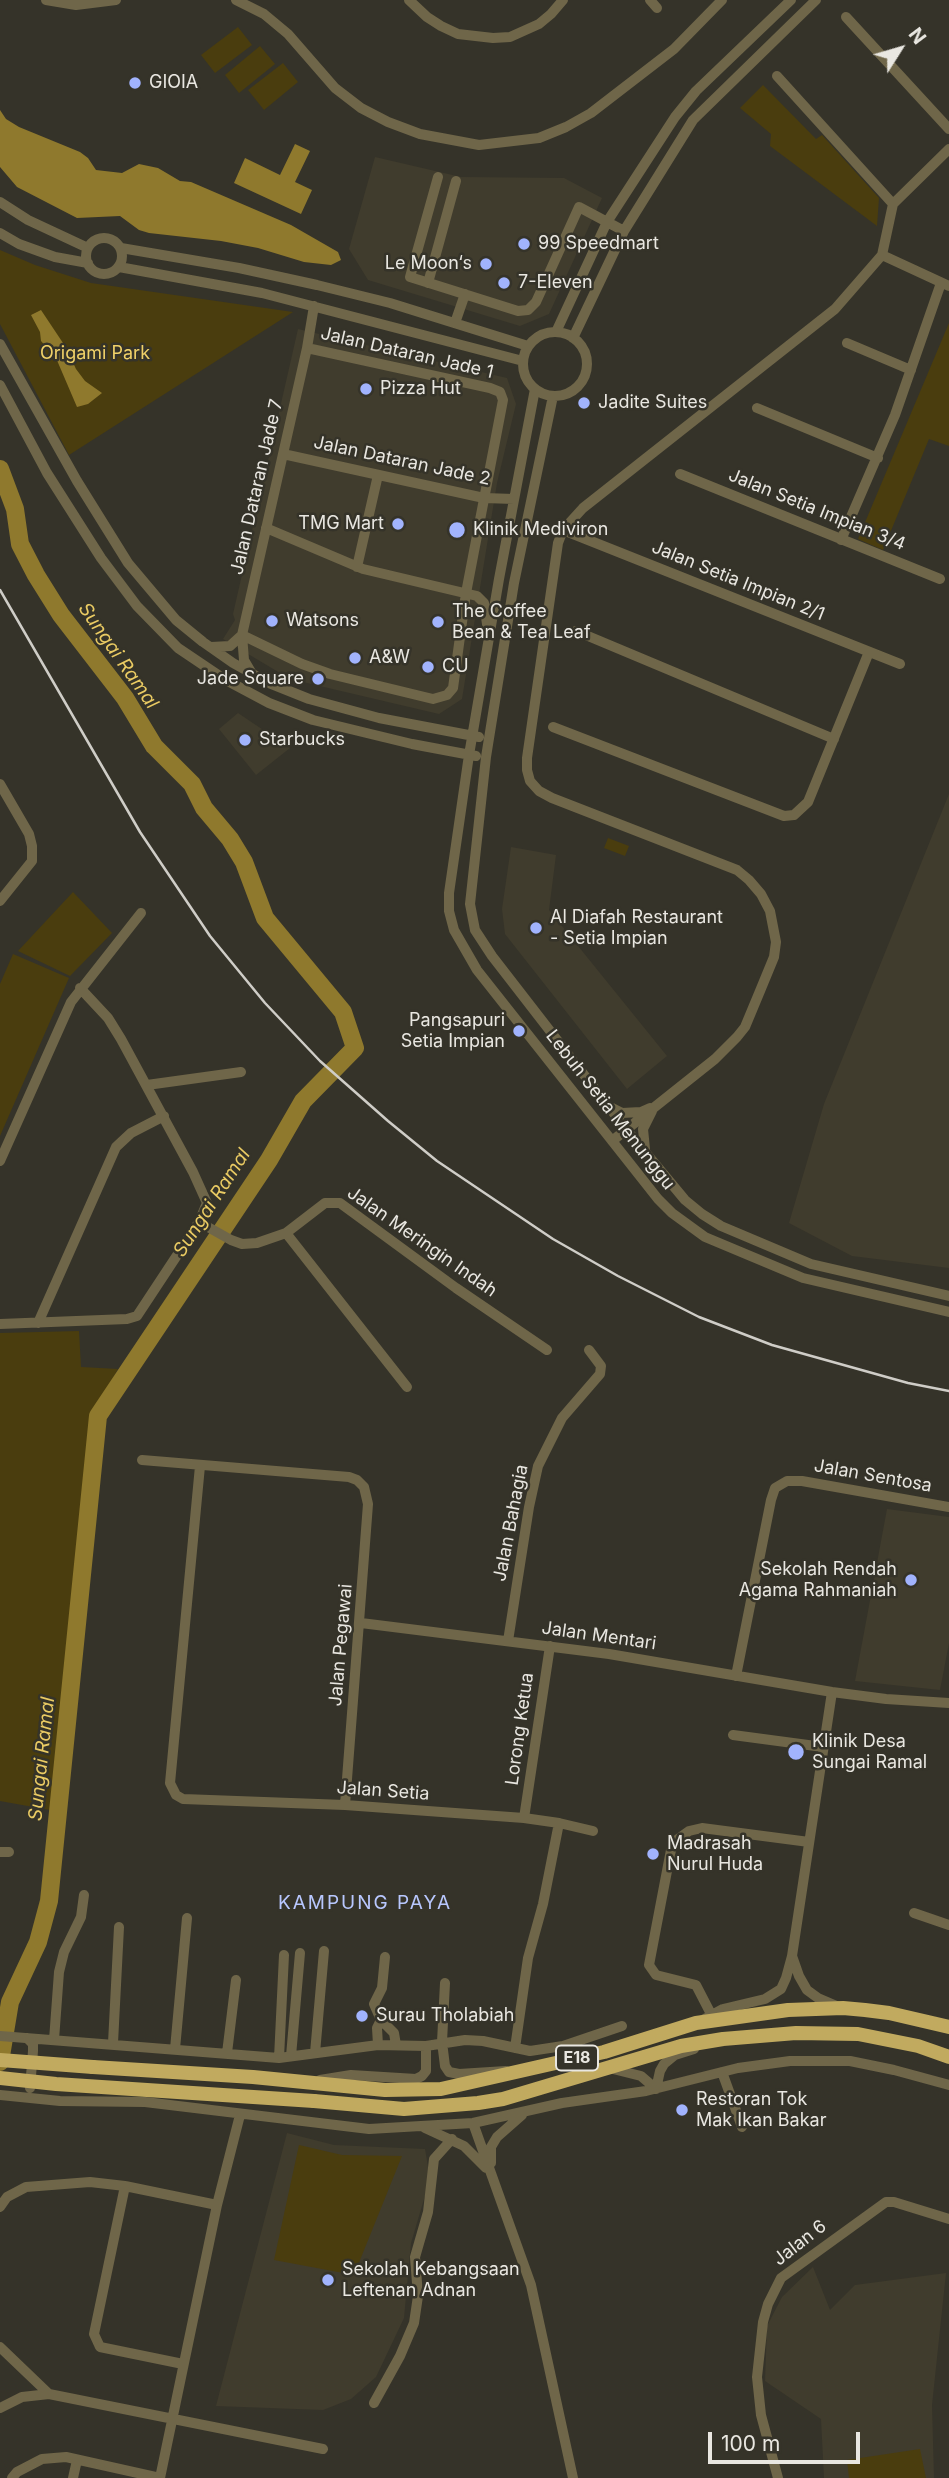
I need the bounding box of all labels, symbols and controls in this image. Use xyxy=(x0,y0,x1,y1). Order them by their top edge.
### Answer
north arrow xyxy=(865,14,935,84)
text: N xyxy=(904,23,931,49)
place label: GIOIA xyxy=(149,72,198,94)
marker: GIOIA xyxy=(127,75,143,91)
place label: 99 Speedmart xyxy=(538,233,659,255)
marker: 99 Speedmart xyxy=(516,236,532,252)
place label: Le Moon‘s xyxy=(385,253,472,275)
marker: Le Moon‘s xyxy=(478,256,494,272)
place label: 7-Eleven xyxy=(518,272,593,294)
marker: 7-Eleven xyxy=(496,275,512,291)
street label: Jalan Dataran Jade 1 xyxy=(319,323,495,383)
park label: Origami Park xyxy=(40,343,150,365)
place label: Pizza Hut xyxy=(380,378,461,400)
marker: Pizza Hut xyxy=(358,381,374,397)
place label: Jadite Suites xyxy=(598,392,707,414)
marker: Jadite Suites xyxy=(576,395,592,411)
street label: Jalan Dataran Jade 7 xyxy=(226,397,288,577)
street label: Jalan Dataran Jade 2 xyxy=(312,432,492,490)
street label: Jalan Setia Impian 3/4 xyxy=(725,465,909,555)
place label: TMG Mart xyxy=(298,513,384,535)
marker: TMG Mart xyxy=(390,516,406,532)
place label: Klinik Mediviron xyxy=(473,519,608,541)
marker: Klinik Mediviron xyxy=(447,520,467,540)
street label: Jalan Setia Impian 2/1 xyxy=(648,536,828,626)
water label: Sungai Ramal xyxy=(73,598,163,714)
place label: The Coffee Bean & Tea Leaf xyxy=(452,601,591,644)
place label: Watsons xyxy=(286,610,359,632)
marker: Watsons xyxy=(264,613,280,629)
marker: The Coffee Bean & Tea Leaf xyxy=(430,614,446,630)
place label: A&W xyxy=(369,647,410,669)
marker: A&W xyxy=(347,650,363,666)
place label: CU xyxy=(442,656,469,678)
marker: CU xyxy=(420,659,436,675)
place label: Jade Square xyxy=(197,668,304,690)
marker: Jade Square xyxy=(310,671,326,687)
place label: Starbucks xyxy=(259,729,345,751)
marker: Starbucks xyxy=(237,732,253,748)
place label: Al Diafah Restaurant - Setia Impian xyxy=(550,907,723,950)
marker: Al Diafah Restaurant - Setia Impian xyxy=(528,920,544,936)
place label: Pangsapuri Setia Impian xyxy=(401,1010,505,1052)
marker: Pangsapuri Setia Impian xyxy=(511,1023,527,1039)
street label: Lebuh Setia Menunggu xyxy=(541,1026,679,1194)
water label: Sungai Ramal xyxy=(169,1145,255,1261)
street label: Jalan Meringin Indah xyxy=(343,1182,501,1302)
street label: Jalan Sentosa xyxy=(812,1455,934,1497)
street label: Jalan Bahagia xyxy=(489,1463,533,1583)
place label: Sekolah Rendah Agama Rahmaniah xyxy=(739,1559,897,1602)
marker: Sekolah Rendah Agama Rahmaniah xyxy=(903,1572,919,1588)
street label: Jalan Pegawai xyxy=(325,1583,357,1707)
street label: Jalan Mentari xyxy=(540,1617,658,1655)
street label: Lorong Ketua xyxy=(501,1671,539,1787)
water label: Sungai Ramal xyxy=(24,1696,60,1822)
place label: Klinik Desa Sungai Ramal xyxy=(812,1731,927,1774)
marker: Klinik Desa Sungai Ramal xyxy=(786,1742,806,1762)
street label: Jalan Setia xyxy=(336,1777,430,1805)
place label: Madrasah Nurul Huda xyxy=(667,1833,763,1876)
marker: Madrasah Nurul Huda xyxy=(645,1846,661,1862)
district label: KAMPUNG PAYA xyxy=(279,1892,451,1914)
place label: Surau Tholabiah xyxy=(376,2005,514,2027)
marker: Surau Tholabiah xyxy=(354,2008,370,2024)
road number: E18 xyxy=(556,2046,598,2070)
place label: Restoran Tok Mak Ikan Bakar xyxy=(696,2089,826,2132)
marker: Restoran Tok Mak Ikan Bakar xyxy=(674,2102,690,2118)
street label: Jalan 6 xyxy=(769,2215,831,2271)
place label: Sekolah Kebangsaan Leftenan Adnan xyxy=(342,2259,520,2302)
marker: Sekolah Kebangsaan Leftenan Adnan xyxy=(320,2272,336,2288)
scale bar xyxy=(711,2418,863,2462)
text: 100 m xyxy=(721,2431,780,2456)

